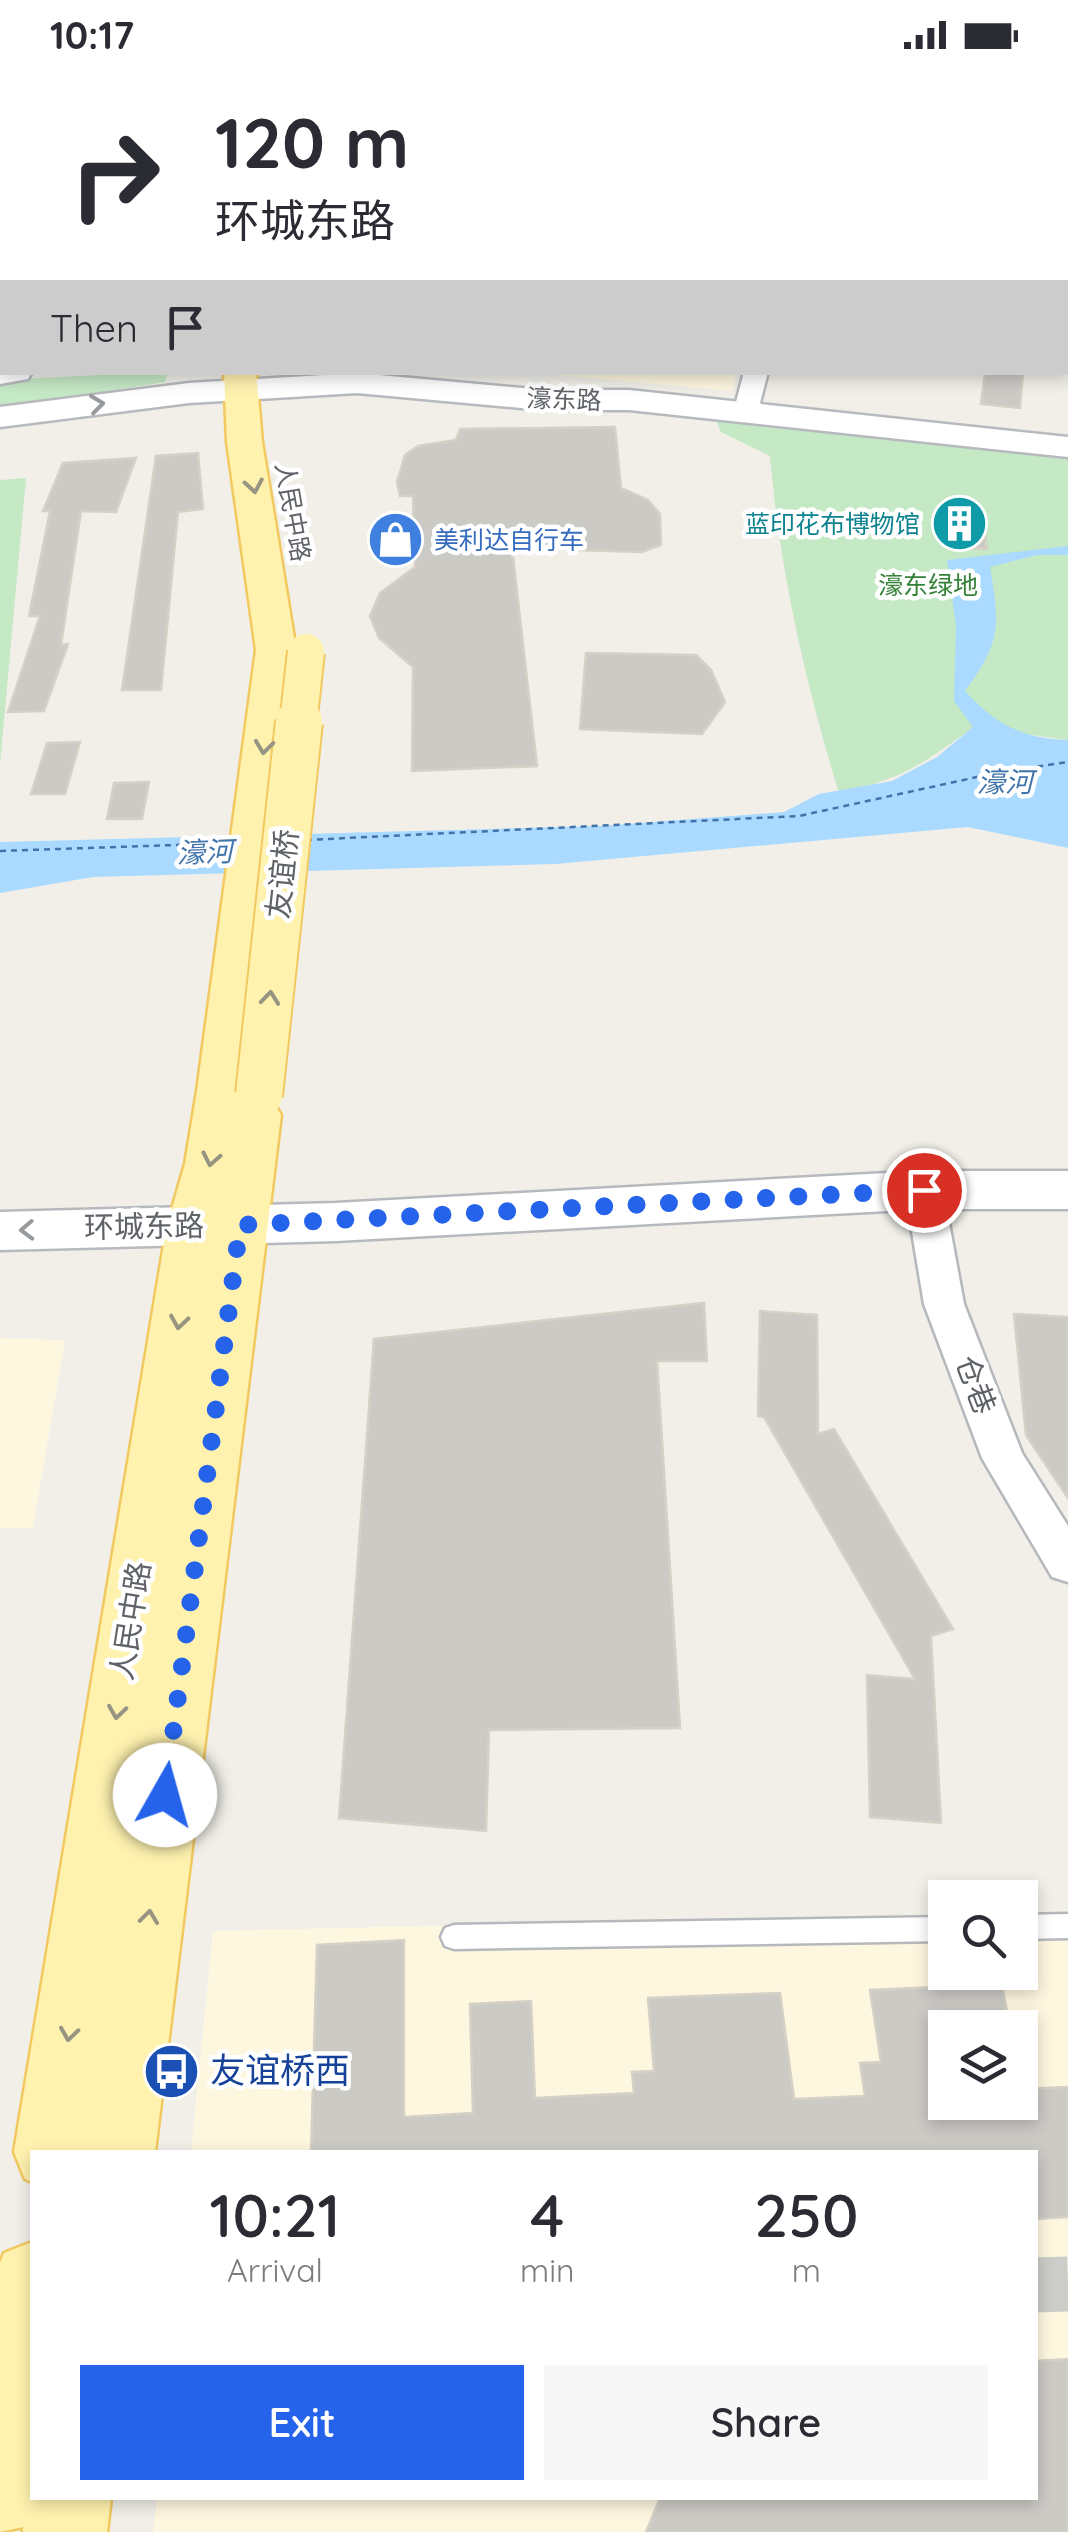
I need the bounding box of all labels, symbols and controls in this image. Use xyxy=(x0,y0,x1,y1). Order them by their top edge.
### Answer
text: 10:17 xyxy=(50,11,134,59)
text: 120 m xyxy=(215,98,409,186)
icon: right xyxy=(50,110,180,240)
text: 环城东路 xyxy=(215,192,395,248)
icon: arrive xyxy=(158,300,213,355)
text: Then xyxy=(50,304,138,352)
street label: 濠东路 xyxy=(526,382,602,415)
one-way arrow xyxy=(89,394,105,415)
street label: 人民中路 xyxy=(270,460,317,564)
one-way arrow xyxy=(243,477,264,494)
building icon: 蓝印花布博物馆 xyxy=(929,494,989,554)
place label: 蓝印花布博物馆 xyxy=(745,508,920,539)
shop icon: 美利达自行车 xyxy=(365,510,425,570)
place label: 美利达自行车 xyxy=(434,524,584,555)
park label: 濠东绿地 xyxy=(878,569,978,600)
one-way arrow xyxy=(254,739,275,755)
water label: 濠河 xyxy=(977,764,1038,799)
street label: 友谊桥 xyxy=(258,827,306,921)
water label: 濠河 xyxy=(176,833,239,870)
one-way arrow xyxy=(258,990,280,1006)
pin xyxy=(882,1148,967,1233)
one-way arrow xyxy=(201,1151,222,1167)
icon: arrive xyxy=(897,1163,952,1218)
street label: 环城东路 xyxy=(84,1206,204,1246)
one-way arrow xyxy=(19,1220,35,1241)
one-way arrow xyxy=(169,1314,190,1331)
street label: 仓巷 xyxy=(947,1350,1004,1419)
street label: 人民中路 xyxy=(102,1559,158,1683)
one-way arrow xyxy=(107,1704,128,1721)
position arrow xyxy=(113,1743,217,1847)
map controls xyxy=(928,1880,1038,2120)
button: search xyxy=(928,1880,1038,1990)
one-way arrow xyxy=(138,1909,159,1925)
button: layers xyxy=(928,2010,1038,2120)
one-way arrow xyxy=(60,2026,81,2042)
bus stop icon: 友谊桥西 xyxy=(141,2041,201,2101)
place label: 友谊桥西 xyxy=(210,2048,350,2092)
text: 10:21 xyxy=(210,2177,340,2252)
text: 4 xyxy=(530,2177,564,2252)
text: 250 xyxy=(754,2177,858,2252)
text: Arrival xyxy=(227,2250,323,2290)
text: min xyxy=(520,2250,575,2290)
text: m xyxy=(792,2250,821,2290)
button: Exit xyxy=(80,2365,524,2480)
button: Share xyxy=(544,2365,988,2480)

